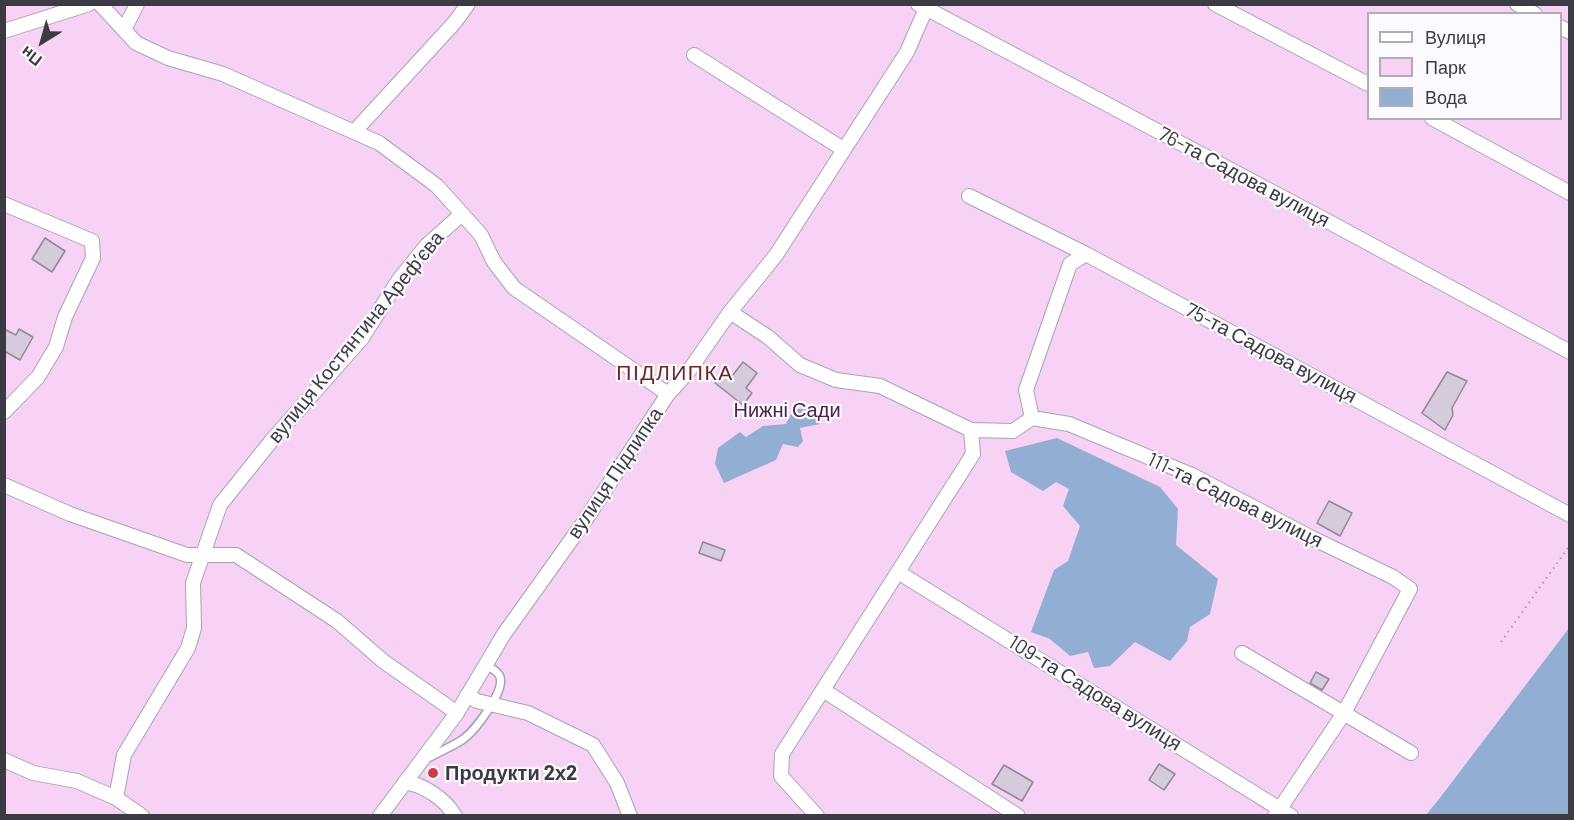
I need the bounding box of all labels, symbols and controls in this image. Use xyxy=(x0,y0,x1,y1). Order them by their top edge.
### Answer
north arrow xyxy=(12,12,72,72)
legend xyxy=(1367,12,1562,120)
text: Вулиця xyxy=(1425,26,1486,48)
text: Пн xyxy=(17,43,45,71)
text: Парк xyxy=(1425,56,1466,78)
text: Вода xyxy=(1425,86,1467,108)
street label: 76-та Садова вулиця xyxy=(1154,122,1334,232)
street label: вулиця Костянтина Арефʼєва xyxy=(263,226,449,448)
street label: 75-та Садова вулиця xyxy=(1181,298,1361,408)
district label: ПІДЛИПКА xyxy=(616,360,734,386)
park label: Нижні Сади xyxy=(733,398,841,422)
street label: вулиця Підлипка xyxy=(562,403,668,543)
street label: 111-та Садова вулиця xyxy=(1143,447,1327,553)
street label: 109-та Садова вулиця xyxy=(1004,630,1186,756)
place label: Продукти 2х2 xyxy=(445,761,577,785)
marker: Продукти 2х2 xyxy=(426,766,440,780)

